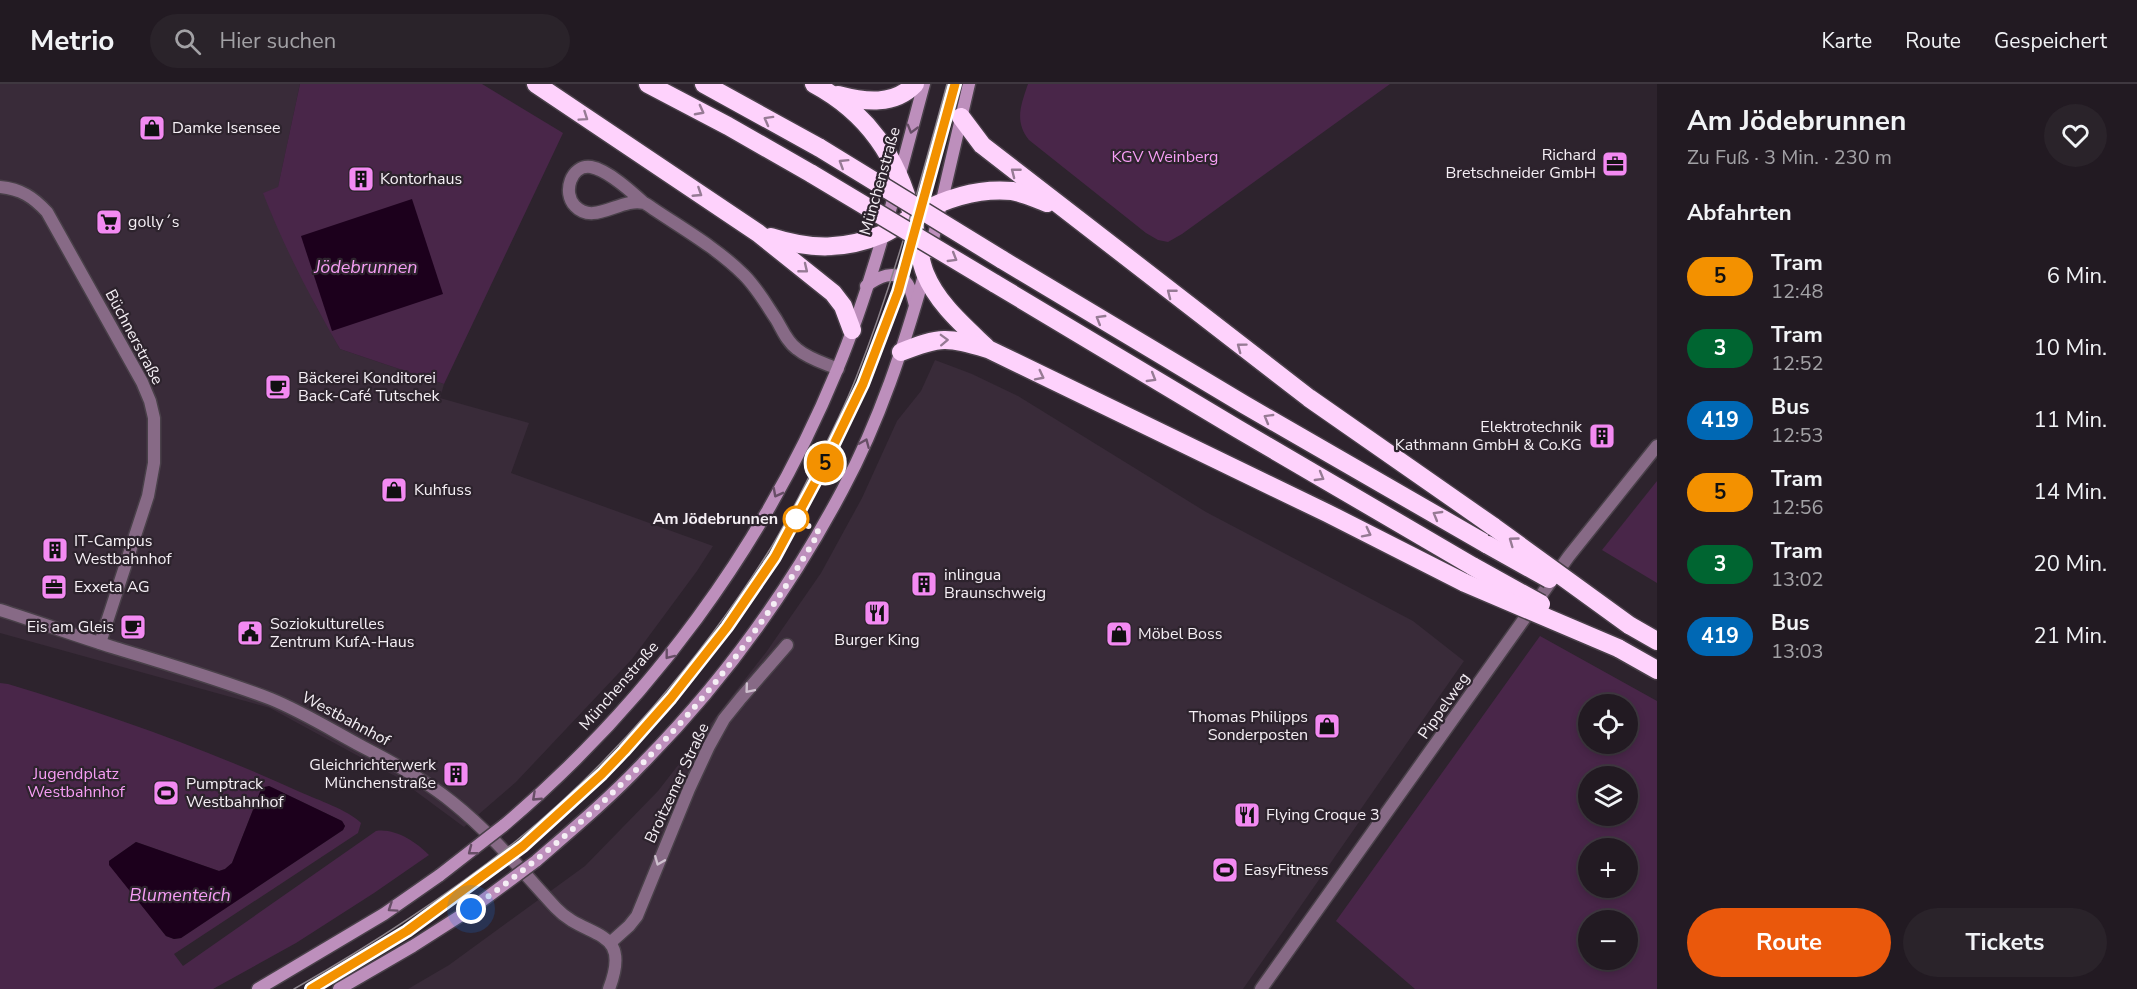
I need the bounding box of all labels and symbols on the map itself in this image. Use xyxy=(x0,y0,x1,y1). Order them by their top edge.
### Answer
one-way arrow xyxy=(694,104,704,115)
one-way arrow xyxy=(577,110,588,121)
shop icon: Damke Isensee xyxy=(137,113,167,143)
one-way arrow xyxy=(764,116,775,127)
place label: Damke Isensee xyxy=(172,117,281,139)
street label: Münchenstraße xyxy=(854,124,906,238)
one-way arrow xyxy=(906,124,919,134)
place label: Richard Bretschneider GmbH xyxy=(1445,144,1596,184)
park label: KGV Weinberg xyxy=(1112,146,1218,168)
office icon: Richard Bretschneider GmbH xyxy=(1600,149,1630,179)
one-way arrow xyxy=(839,159,850,170)
building icon: Kontorhaus xyxy=(346,164,376,194)
place label: Kontorhaus xyxy=(380,168,462,190)
one-way arrow xyxy=(1011,169,1022,180)
one-way arrow xyxy=(692,186,702,198)
supermarket icon: golly´s xyxy=(94,207,124,237)
place label: golly´s xyxy=(128,211,179,233)
one-way arrow xyxy=(947,251,957,263)
water label: Jödebrunnen xyxy=(313,255,418,279)
one-way arrow xyxy=(797,262,808,273)
street label: Büchnerstraße xyxy=(100,285,168,389)
one-way arrow xyxy=(1167,290,1178,301)
one-way arrow xyxy=(1096,314,1106,326)
one-way arrow xyxy=(940,333,949,346)
one-way arrow xyxy=(1237,343,1248,354)
place label: Bäckerei Konditorei Back-Café Tutschek xyxy=(298,367,440,407)
one-way arrow xyxy=(1034,368,1045,380)
one-way arrow xyxy=(1146,370,1156,382)
cafe icon: Bäckerei Konditorei Back-Café Tutschek xyxy=(263,372,293,402)
one-way arrow xyxy=(1264,414,1274,425)
place label: Elektrotechnik Kathmann GmbH & Co.KG xyxy=(1395,416,1583,456)
building icon: Elektrotechnik Kathmann GmbH & Co.KG xyxy=(1587,421,1617,451)
one-way arrow xyxy=(858,438,870,449)
line badge: 5 xyxy=(806,444,844,482)
one-way arrow xyxy=(1314,470,1324,481)
shop icon: Kuhfuss xyxy=(379,475,409,505)
place label: Kuhfuss xyxy=(414,479,472,501)
one-way arrow xyxy=(773,487,784,497)
marker: Am Jödebrunnen xyxy=(783,506,809,532)
place label: Am Jödebrunnen xyxy=(653,508,778,530)
one-way arrow xyxy=(1433,511,1443,523)
one-way arrow xyxy=(1361,526,1372,537)
place label: IT-Campus Westbahnhof xyxy=(74,530,172,570)
building icon: IT-Campus Westbahnhof xyxy=(40,535,70,565)
one-way arrow xyxy=(1509,537,1520,548)
place label: inlingua Braunschweig xyxy=(944,564,1046,604)
building icon: inlingua Braunschweig xyxy=(909,569,939,599)
office icon: Exxeta AG xyxy=(39,572,69,602)
place label: Exxeta AG xyxy=(74,576,150,598)
restaurant icon: Burger King xyxy=(862,598,892,628)
cafe icon: Eis am Gleis xyxy=(118,612,148,642)
place label: Soziokulturelles Zentrum KufA-Haus xyxy=(270,613,415,653)
place label: Eis am Gleis xyxy=(27,616,114,638)
public building icon: Soziokulturelles Zentrum KufA-Haus xyxy=(235,618,265,648)
shop icon: Möbel Boss xyxy=(1104,619,1134,649)
place label: Möbel Boss xyxy=(1138,623,1222,645)
place label: Burger King xyxy=(834,629,920,651)
street label: Münchenstraße xyxy=(574,637,664,735)
one-way arrow xyxy=(665,648,676,659)
street label: Pippelweg xyxy=(1413,668,1475,744)
one-way arrow xyxy=(745,682,756,693)
street label: Westbahnhof xyxy=(298,686,395,752)
place label: Thomas Philipps Sonderposten xyxy=(1189,706,1308,746)
shop icon: Thomas Philipps Sonderposten xyxy=(1312,711,1342,741)
street label: Broitzemer Straße xyxy=(639,719,715,847)
place label: Gleichrichterwerk Münchenstraße xyxy=(309,754,437,794)
building icon: Gleichrichterwerk Münchenstraße xyxy=(441,759,471,789)
park label: Jugendplatz Westbahnhof xyxy=(27,763,125,803)
place label: Pumptrack Westbahnhof xyxy=(186,773,284,813)
sports icon: Pumptrack Westbahnhof xyxy=(151,778,181,808)
one-way arrow xyxy=(532,790,542,801)
restaurant icon: Flying Croque 3 xyxy=(1232,800,1262,830)
place label: Flying Croque 3 xyxy=(1266,804,1380,826)
one-way arrow xyxy=(467,844,478,855)
one-way arrow xyxy=(654,855,666,866)
sports icon: EasyFitness xyxy=(1210,855,1240,885)
place label: EasyFitness xyxy=(1244,859,1329,881)
water label: Blumenteich xyxy=(129,883,231,907)
your location xyxy=(456,894,486,924)
one-way arrow xyxy=(387,901,398,912)

